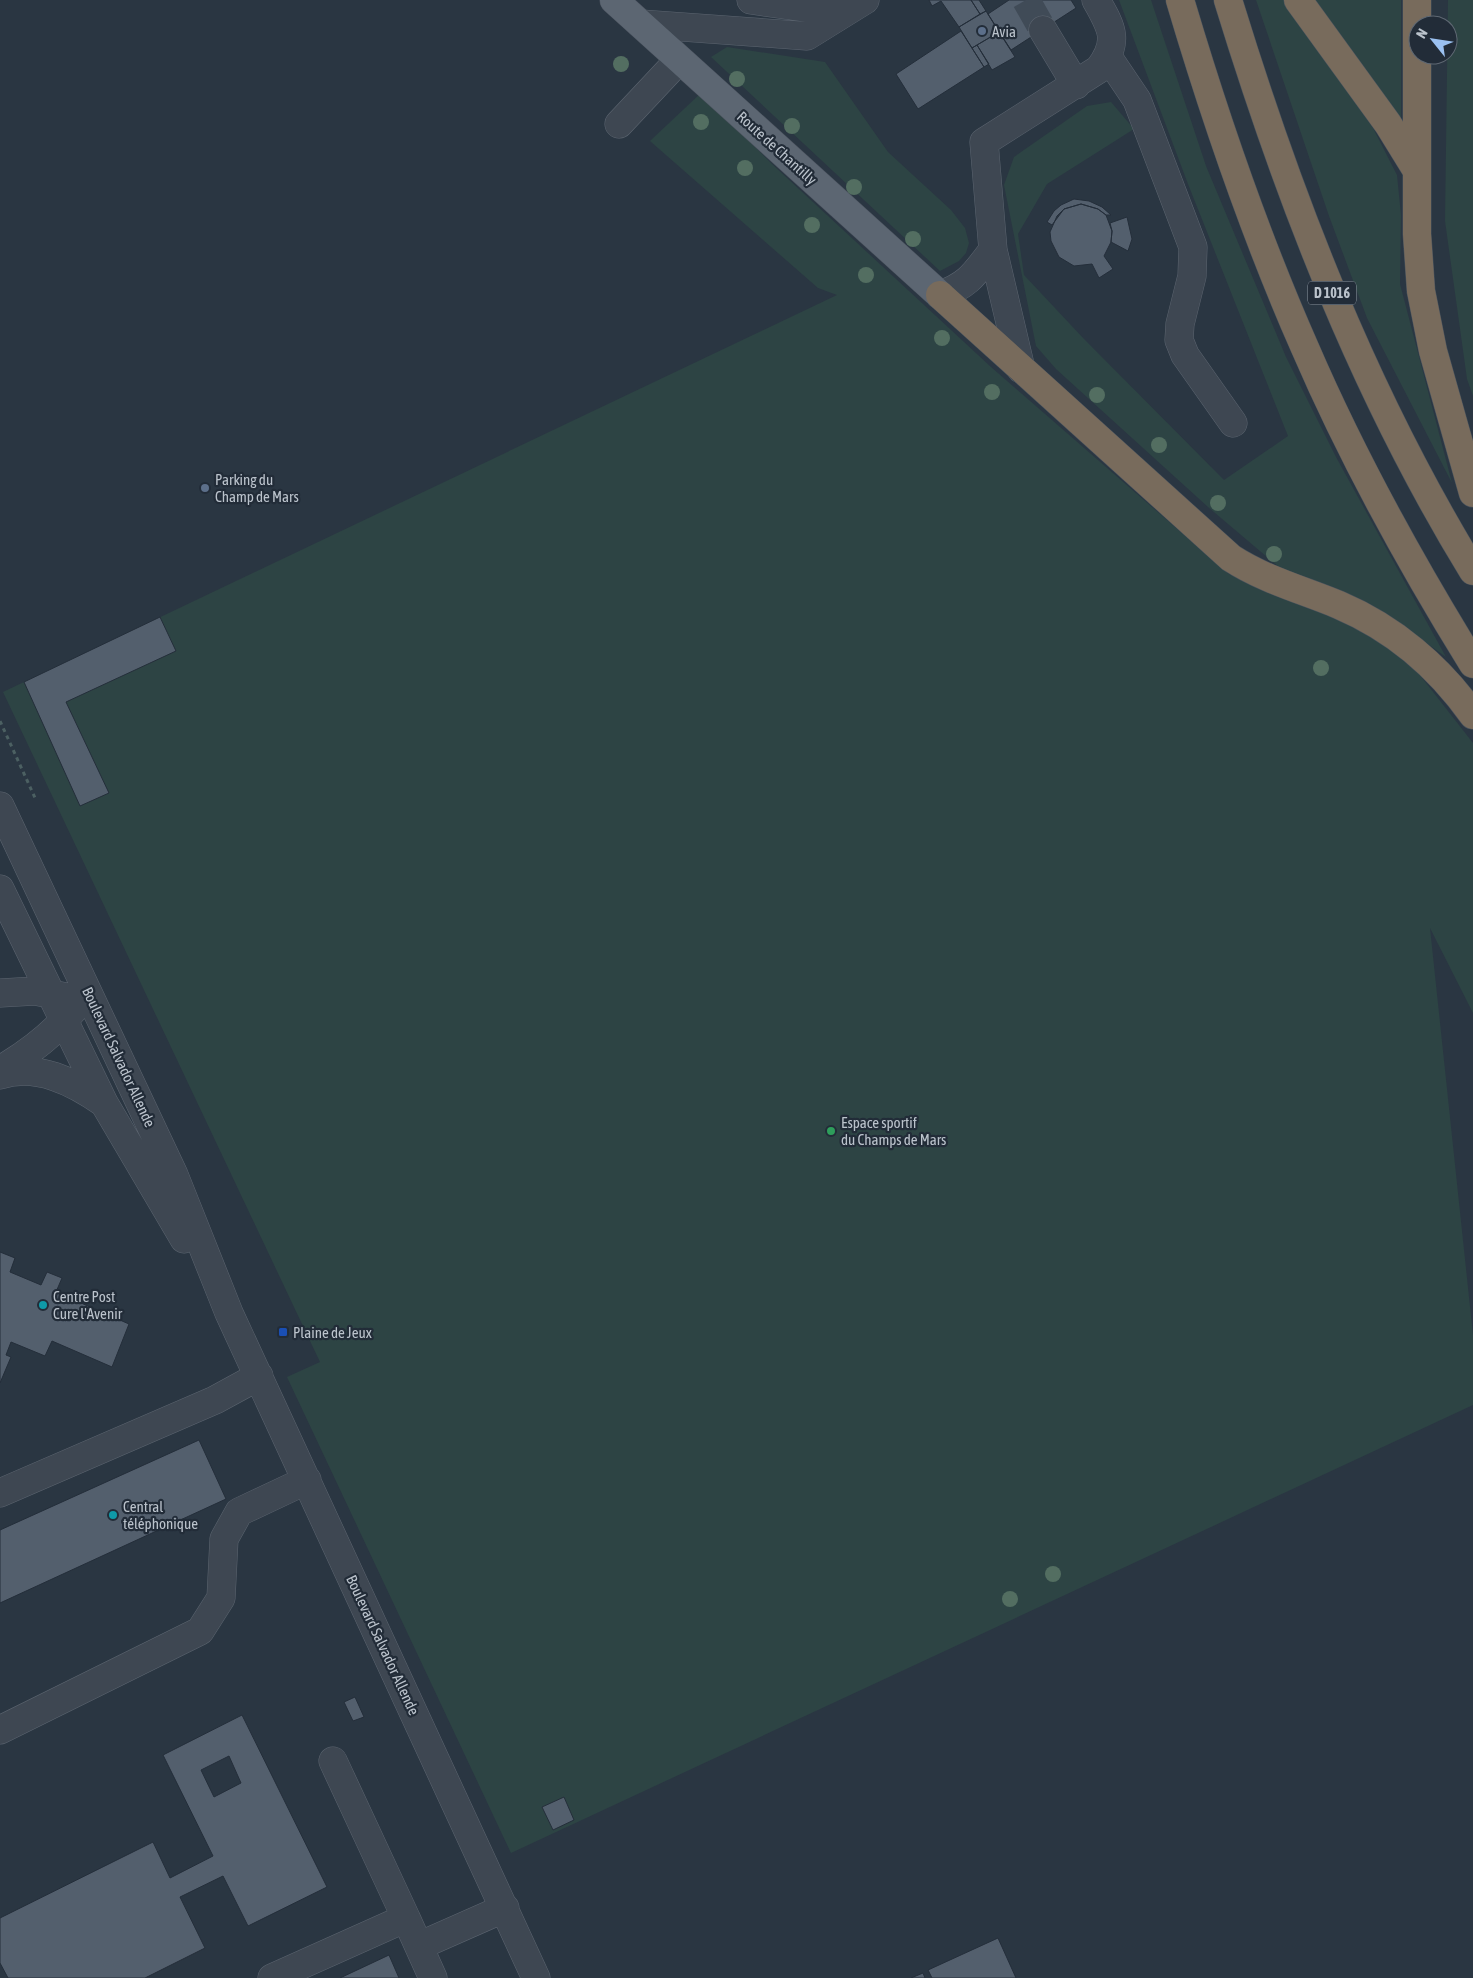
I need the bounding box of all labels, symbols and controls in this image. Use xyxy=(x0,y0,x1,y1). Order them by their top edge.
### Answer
north arrow xyxy=(1408,15,1458,65)
place label: Avia xyxy=(992,23,1016,40)
marker: Avia xyxy=(976,25,988,37)
text: N xyxy=(1413,26,1431,41)
street label: Route de Chantilly xyxy=(734,108,820,188)
road number: D 1016 xyxy=(1308,282,1356,304)
place label: Parking du Champ de Mars xyxy=(215,471,299,505)
marker: Parking du Champ de Mars xyxy=(199,482,211,494)
street label: Boulevard Salvador Allende xyxy=(79,984,159,1130)
place label: Espace sportif du Champs de Mars xyxy=(841,1114,946,1148)
marker: Espace sportif du Champs de Mars xyxy=(825,1125,837,1137)
place label: Centre Post Cure l'Avenir xyxy=(53,1288,123,1322)
marker: Centre Post Cure l'Avenir xyxy=(37,1299,49,1311)
place label: Plaine de Jeux xyxy=(293,1324,372,1341)
marker: Plaine de Jeux xyxy=(277,1326,289,1338)
place label: Central téléphonique xyxy=(123,1498,198,1532)
marker: Central téléphonique xyxy=(107,1509,119,1521)
street label: Boulevard Salvador Allende xyxy=(343,1572,423,1718)

